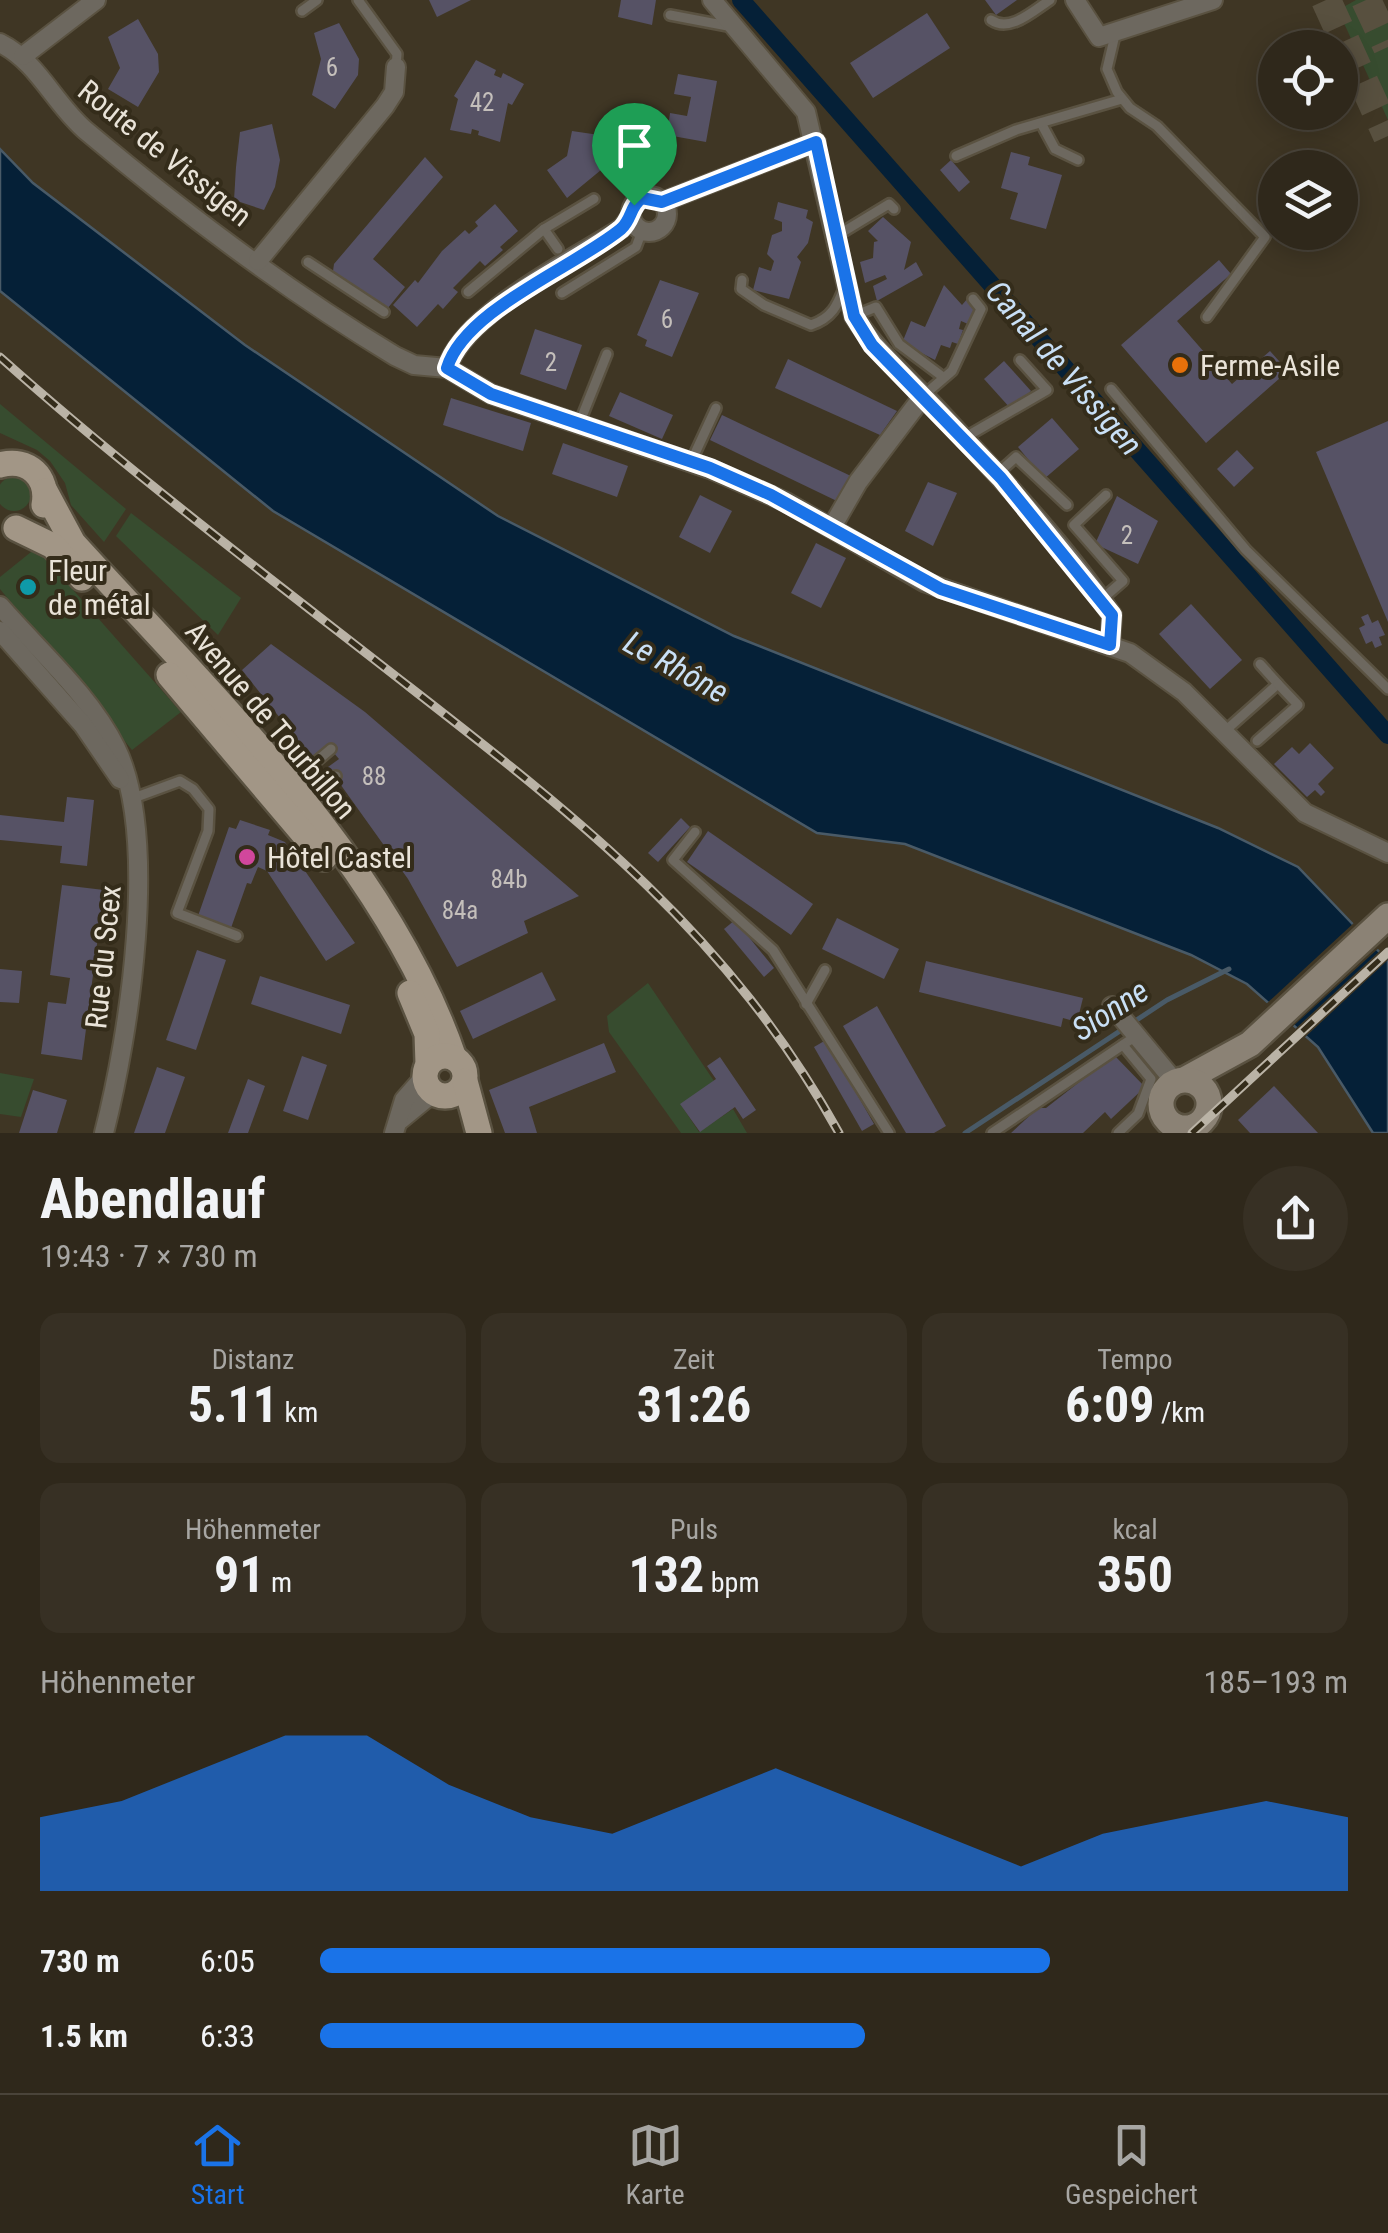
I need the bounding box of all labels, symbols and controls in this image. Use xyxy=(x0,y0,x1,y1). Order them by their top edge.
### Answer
map controls xyxy=(1258,30,1358,250)
button: locate xyxy=(1258,30,1358,130)
house number: 6 xyxy=(326,53,338,82)
street label: Route de Vissigen xyxy=(71,73,259,233)
house number: 42 xyxy=(470,88,494,117)
pin xyxy=(592,103,677,206)
icon: arrive xyxy=(607,118,662,173)
button: layers xyxy=(1258,150,1358,250)
water label: Canal de Vissigen xyxy=(978,273,1150,463)
house number: 6 xyxy=(661,305,673,334)
house number: 2 xyxy=(545,348,557,377)
place label: Ferme-Asile xyxy=(1200,348,1340,383)
marker: Ferme-Asile xyxy=(1169,354,1191,376)
house number: 2 xyxy=(1121,521,1133,550)
place label: Fleur de métal xyxy=(48,553,151,622)
marker: Fleur de métal xyxy=(17,576,39,598)
street label: Avenue de Tourbillon xyxy=(178,614,364,826)
water label: Le Rhône xyxy=(617,623,735,711)
house number: 88 xyxy=(362,762,386,791)
place label: Hôtel Castel xyxy=(267,840,412,875)
marker: Hôtel Castel xyxy=(236,846,258,868)
house number: 84b xyxy=(490,865,528,894)
street label: Rue du Scex xyxy=(78,883,128,1031)
house number: 84a xyxy=(442,896,478,925)
water label: Sionne xyxy=(1065,971,1155,1049)
button: share xyxy=(1243,1166,1348,1271)
text: Abendlauf xyxy=(40,1167,266,1231)
text: 19:43 · 7 × 730 m xyxy=(40,1237,258,1275)
text: Distanz xyxy=(212,1343,294,1376)
text: Zeit xyxy=(673,1343,715,1376)
text: Tempo xyxy=(1097,1343,1173,1376)
text: 5.11 xyxy=(188,1376,278,1434)
text: 31:26 xyxy=(637,1376,751,1434)
text: 6:09 xyxy=(1065,1376,1154,1434)
text: km xyxy=(278,1396,318,1429)
text: /km xyxy=(1154,1396,1205,1429)
text: Höhenmeter xyxy=(185,1513,321,1546)
text: Puls xyxy=(670,1513,718,1546)
text: kcal xyxy=(1112,1513,1158,1546)
text: 91 xyxy=(214,1546,265,1604)
text: 132 xyxy=(629,1546,704,1604)
text: 350 xyxy=(1097,1546,1173,1604)
text: m xyxy=(265,1566,292,1599)
text: bpm xyxy=(704,1566,759,1599)
text: Höhenmeter xyxy=(40,1663,195,1701)
text: 185–193 m xyxy=(1203,1663,1348,1701)
text: 730 m xyxy=(40,1942,120,1980)
text: 6:05 xyxy=(200,1942,255,1980)
text: 1.5 km xyxy=(40,2017,128,2055)
text: 6:33 xyxy=(200,2017,255,2055)
tab: Start xyxy=(190,2118,245,2211)
tab: Karte xyxy=(625,2118,685,2211)
tab: Gespeichert xyxy=(1065,2118,1198,2211)

